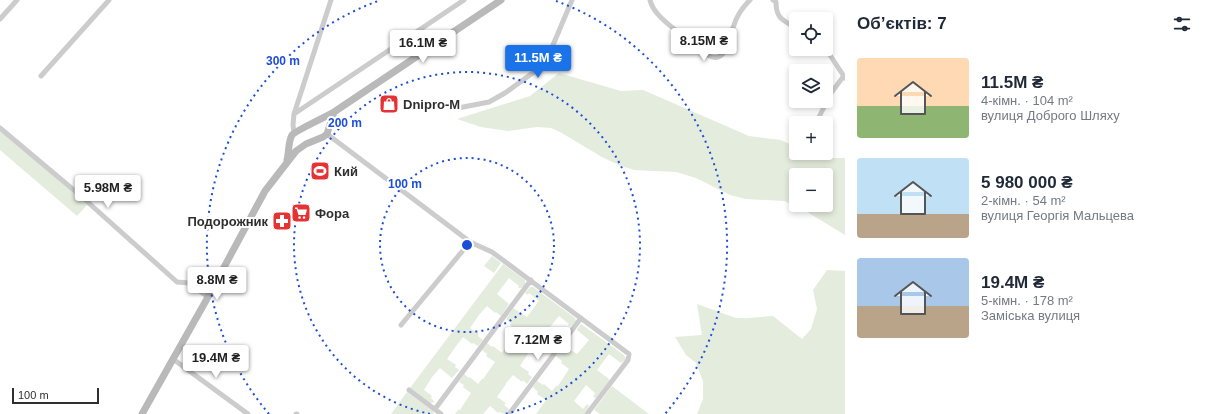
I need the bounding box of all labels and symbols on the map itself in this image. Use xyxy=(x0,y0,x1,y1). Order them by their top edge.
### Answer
pin: 8.15M ₴ xyxy=(667,28,741,62)
pin: 16.1M ₴ xyxy=(386,30,460,64)
pin: 11.5M ₴ xyxy=(501,45,575,79)
text: 300 m xyxy=(266,54,300,68)
shop icon: Dnipro-M xyxy=(378,93,400,115)
place label: Dnipro-M xyxy=(403,97,460,112)
text: 200 m xyxy=(328,116,362,130)
sports icon: Кий xyxy=(309,160,331,182)
place label: Кий xyxy=(334,164,358,179)
pin: 5.98M ₴ xyxy=(71,175,145,209)
text: 100 m xyxy=(388,177,422,191)
supermarket icon: Фора xyxy=(290,202,312,224)
place label: Фора xyxy=(315,206,350,221)
pharmacy icon: Подорожник xyxy=(271,210,293,232)
place label: Подорожник xyxy=(187,214,268,229)
centre of rings xyxy=(460,238,474,252)
pin: 8.8M ₴ xyxy=(184,267,250,301)
pin: 7.12M ₴ xyxy=(501,327,575,361)
pin: 19.4M ₴ xyxy=(179,345,253,379)
scale bar xyxy=(12,386,99,405)

